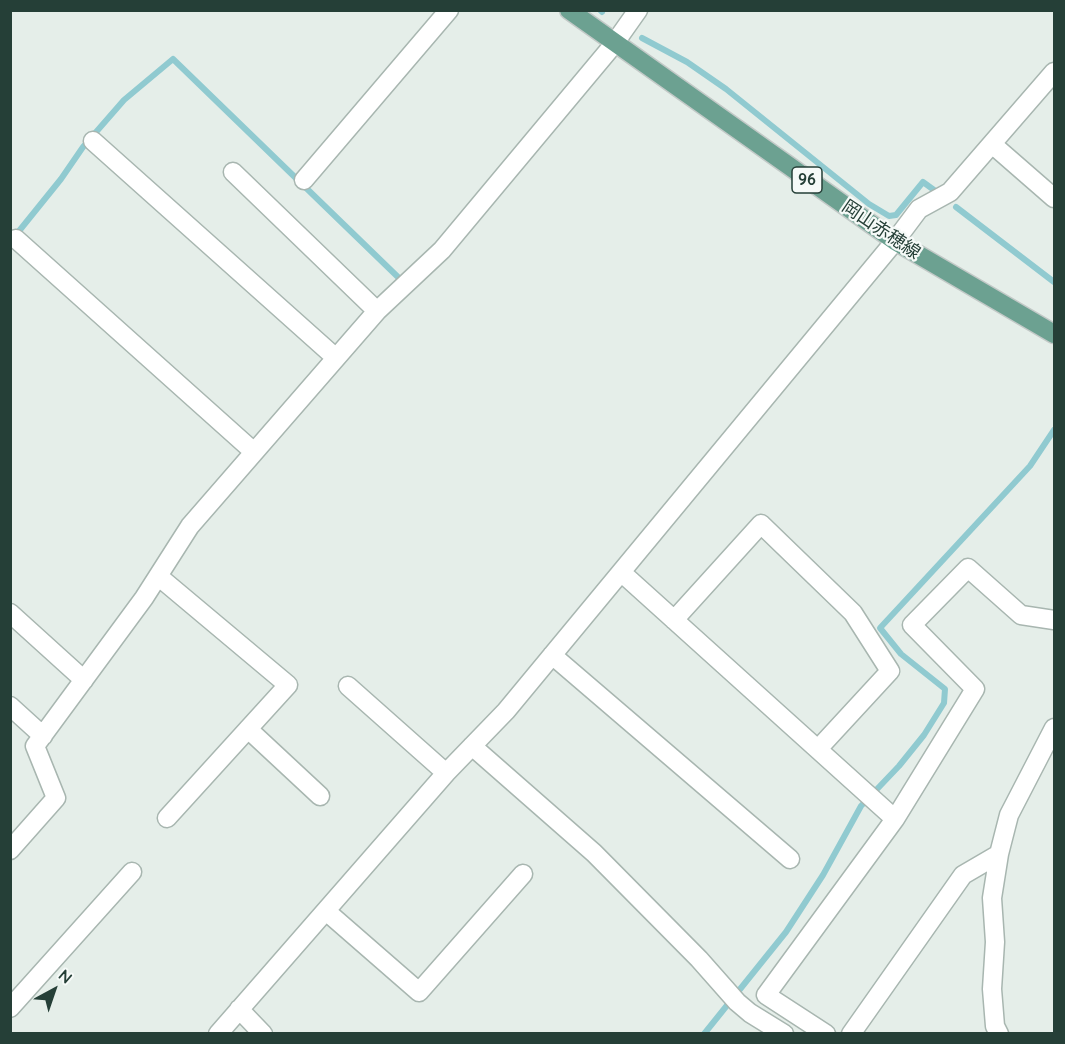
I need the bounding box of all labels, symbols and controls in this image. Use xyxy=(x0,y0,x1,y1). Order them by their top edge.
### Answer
road number: 96 xyxy=(792,167,822,193)
street label: 岡山赤穂線 xyxy=(838,196,924,264)
north arrow xyxy=(24,960,84,1020)
text: N xyxy=(55,965,76,988)

